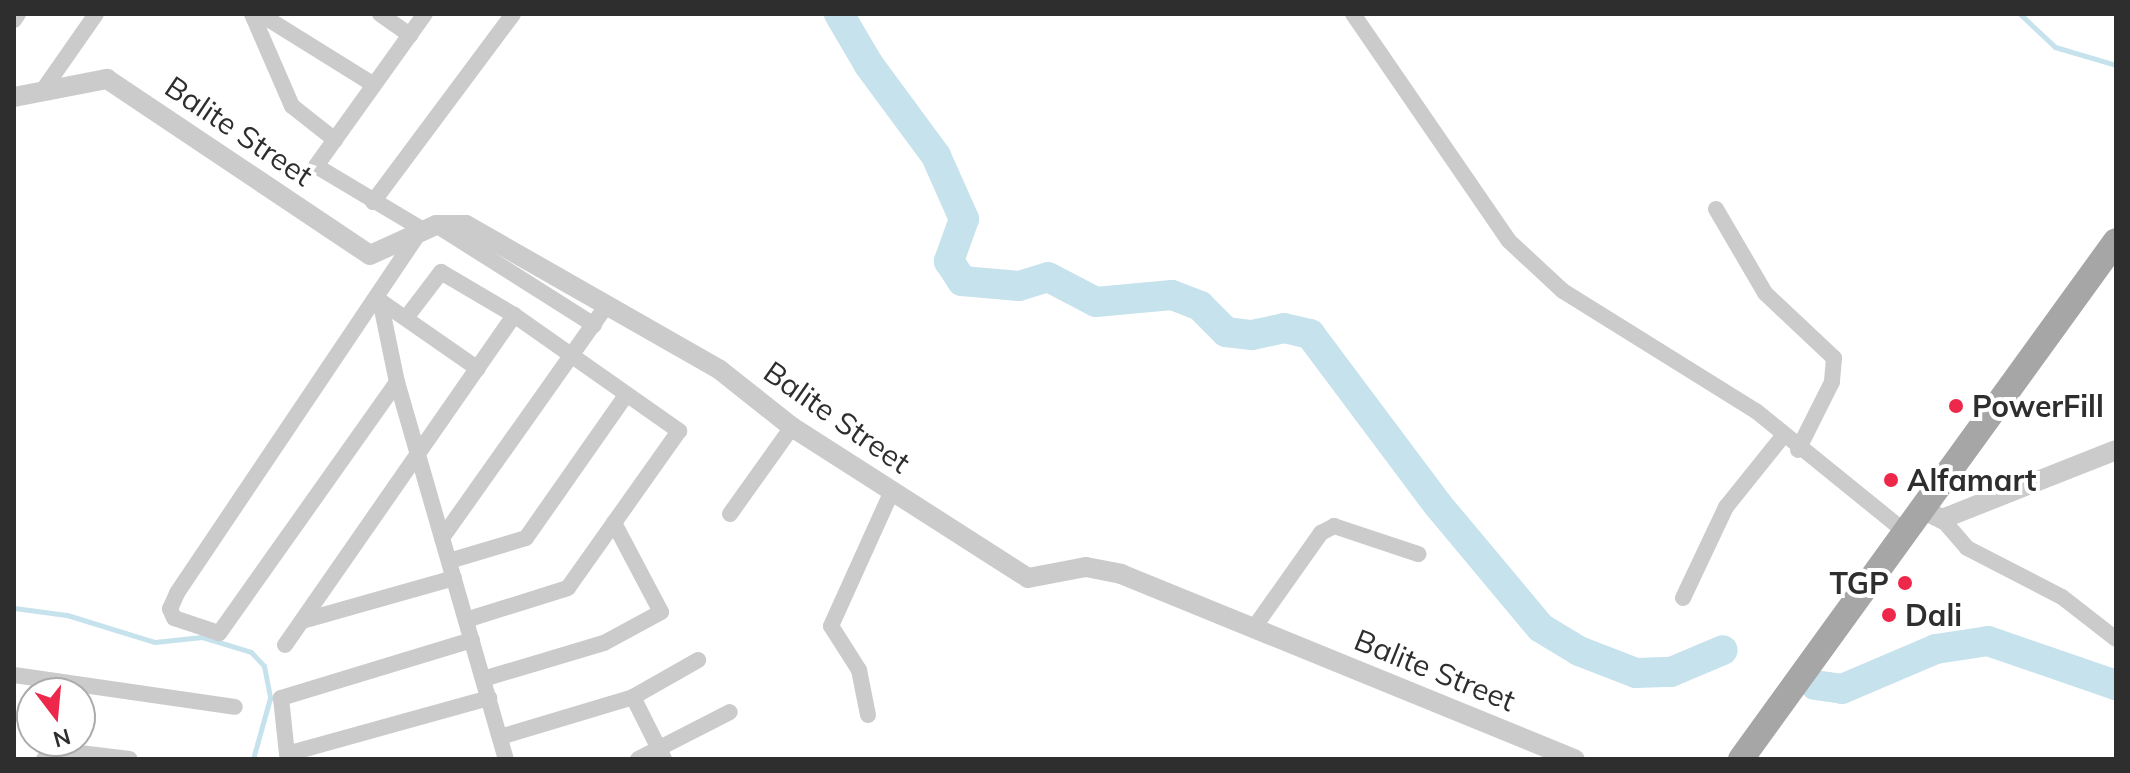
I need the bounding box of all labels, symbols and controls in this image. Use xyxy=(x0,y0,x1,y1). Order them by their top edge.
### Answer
street label: Balite Street xyxy=(158,69,320,193)
street label: Balite Street xyxy=(757,353,917,481)
place label: PowerFill xyxy=(1972,388,2104,424)
marker: PowerFill xyxy=(1947,397,1965,415)
place label: Alfamart xyxy=(1907,462,2036,498)
marker: Alfamart xyxy=(1882,471,1900,489)
place label: TGP xyxy=(1830,565,1889,601)
marker: TGP xyxy=(1896,574,1914,592)
place label: Dali xyxy=(1905,597,1962,633)
marker: Dali xyxy=(1880,606,1898,624)
street label: Balite Street xyxy=(1349,621,1521,719)
north arrow xyxy=(16,677,96,757)
text: N xyxy=(50,722,74,754)

